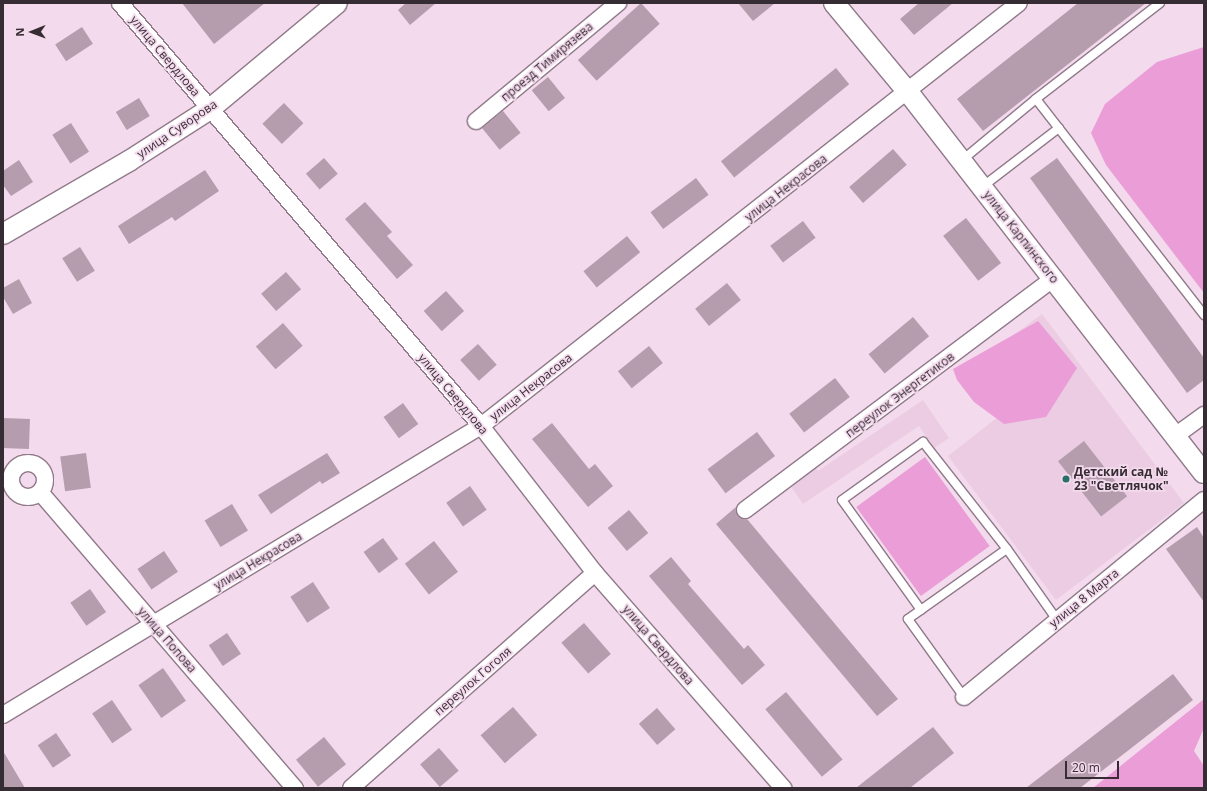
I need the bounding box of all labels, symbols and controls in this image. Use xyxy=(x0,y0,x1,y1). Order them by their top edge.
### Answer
north arrow xyxy=(12,12,52,52)
street label: улица Свердлова xyxy=(127,13,203,99)
street label: проезд Тимирязева xyxy=(498,19,596,105)
text: N xyxy=(12,28,27,37)
street label: улица Суворова xyxy=(134,97,220,161)
street label: улица Некрасова xyxy=(742,152,830,224)
street label: улица Карпинского xyxy=(980,188,1062,286)
street label: переулок Энергетиков xyxy=(843,349,957,441)
street label: улица Свердлова xyxy=(415,351,491,437)
street label: улица Некрасова xyxy=(487,351,575,423)
place label: Детский сад № 23 "Светлячок" xyxy=(1074,465,1169,493)
marker: Детский сад № 23 "Светлячок" xyxy=(1061,474,1071,484)
street label: улица Некрасова xyxy=(211,529,305,593)
street label: улица 8 Марта xyxy=(1046,566,1122,630)
street label: улица Свердлова xyxy=(619,602,697,688)
street label: улица Попова xyxy=(135,604,199,676)
street label: переулок Гоголя xyxy=(432,644,514,718)
scale bar xyxy=(1067,753,1121,779)
text: 20 m xyxy=(1072,759,1100,776)

